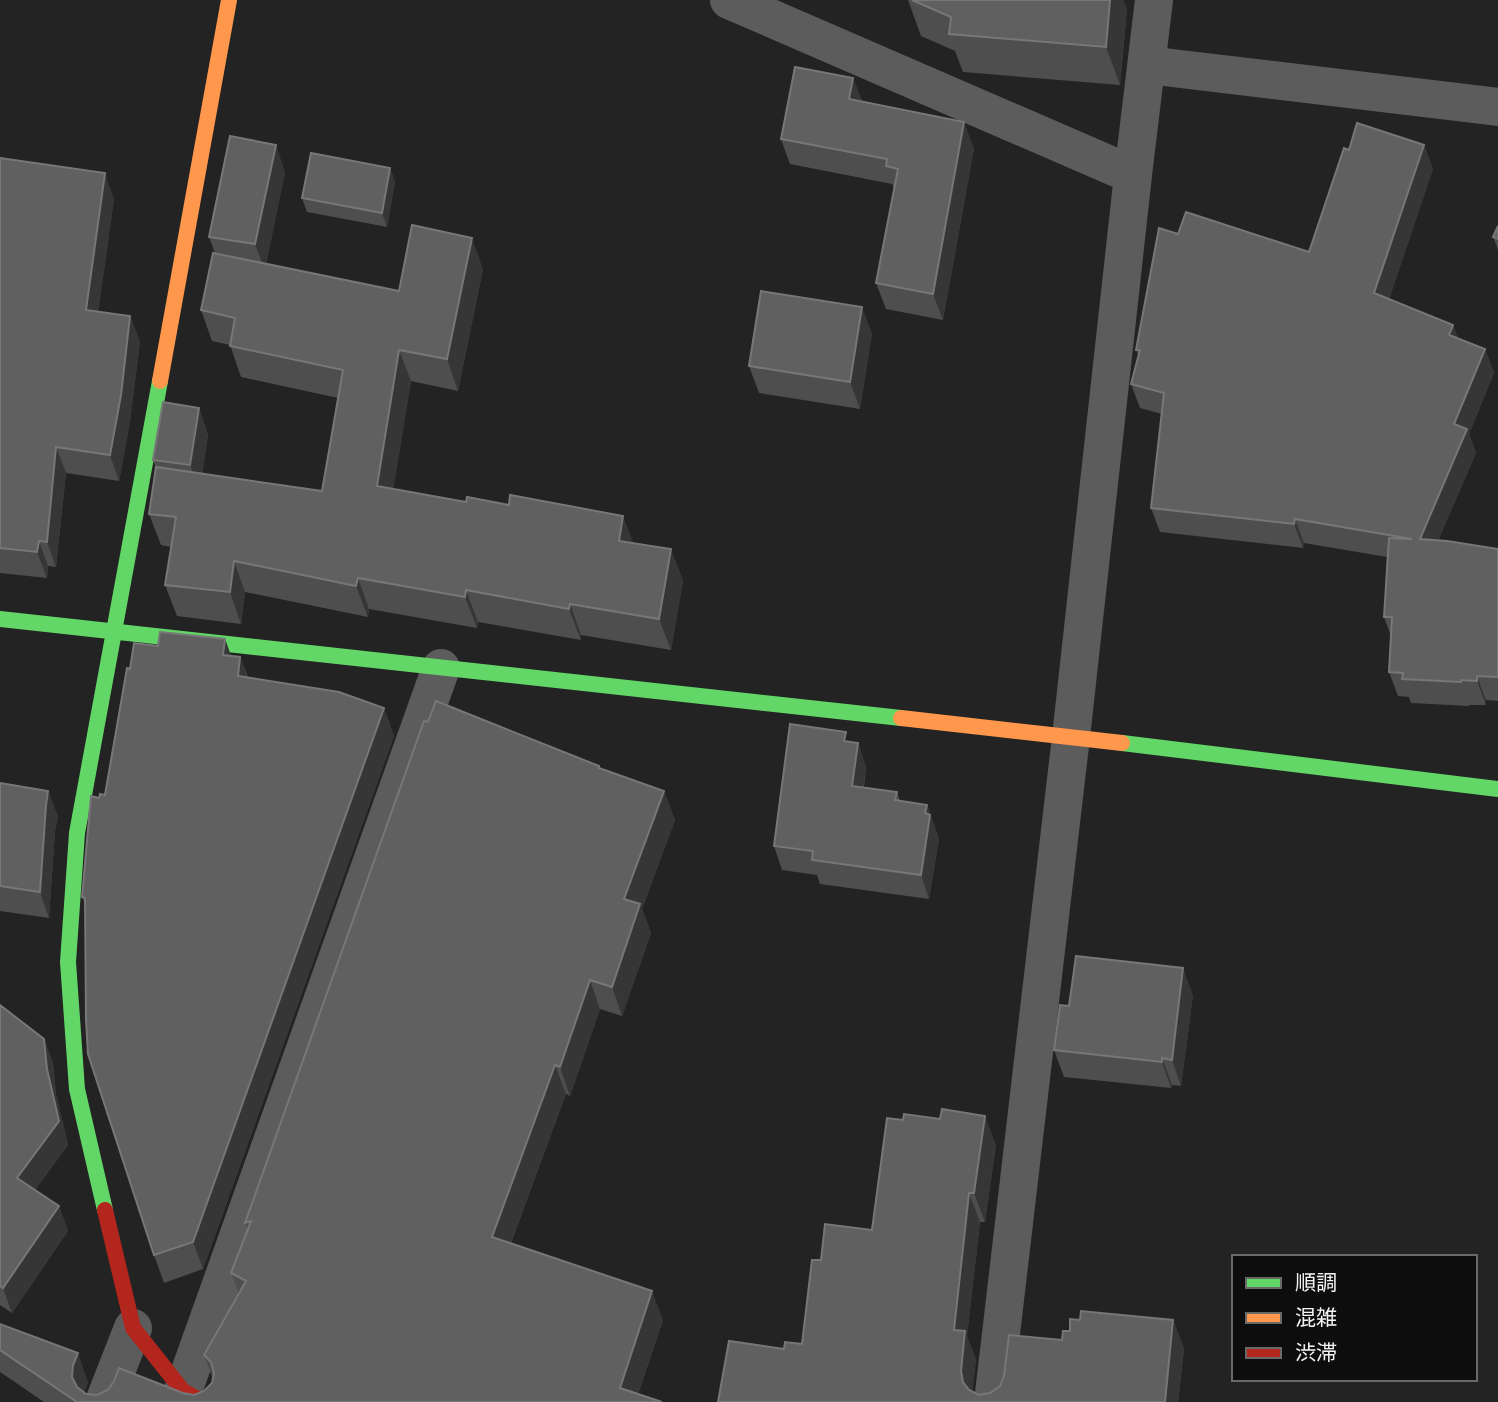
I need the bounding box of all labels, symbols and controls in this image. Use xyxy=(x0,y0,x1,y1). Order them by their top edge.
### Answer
legend xyxy=(1232,1255,1477,1381)
text: 順調 xyxy=(1295,1271,1337,1294)
text: 混雑 xyxy=(1295,1306,1337,1329)
text: 渋滞 xyxy=(1295,1341,1337,1364)

